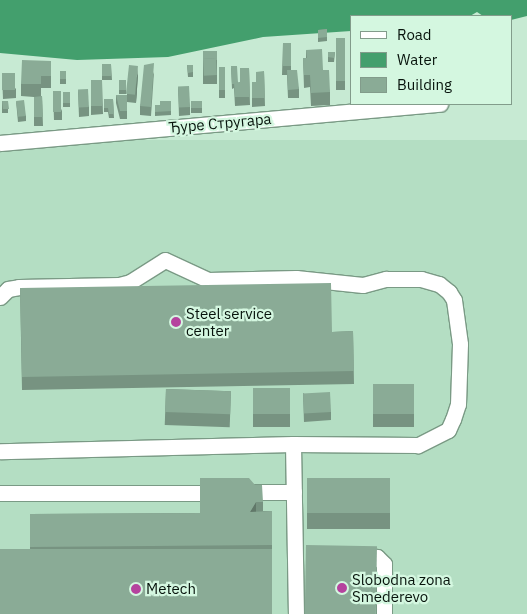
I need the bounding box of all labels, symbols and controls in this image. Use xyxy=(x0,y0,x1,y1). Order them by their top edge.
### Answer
legend xyxy=(350,15,512,105)
text: Road xyxy=(397,25,432,44)
text: Water xyxy=(397,50,437,69)
text: Building xyxy=(397,75,452,94)
street label: Ђуре Стругара xyxy=(168,110,272,136)
place label: Steel service center xyxy=(186,304,272,339)
marker: Steel service center xyxy=(170,316,182,328)
place label: Slobodna zona Smederevo xyxy=(352,570,451,605)
place label: Metech xyxy=(146,580,196,598)
marker: Slobodna zona Smederevo xyxy=(336,582,348,594)
marker: Metech xyxy=(130,583,142,595)

